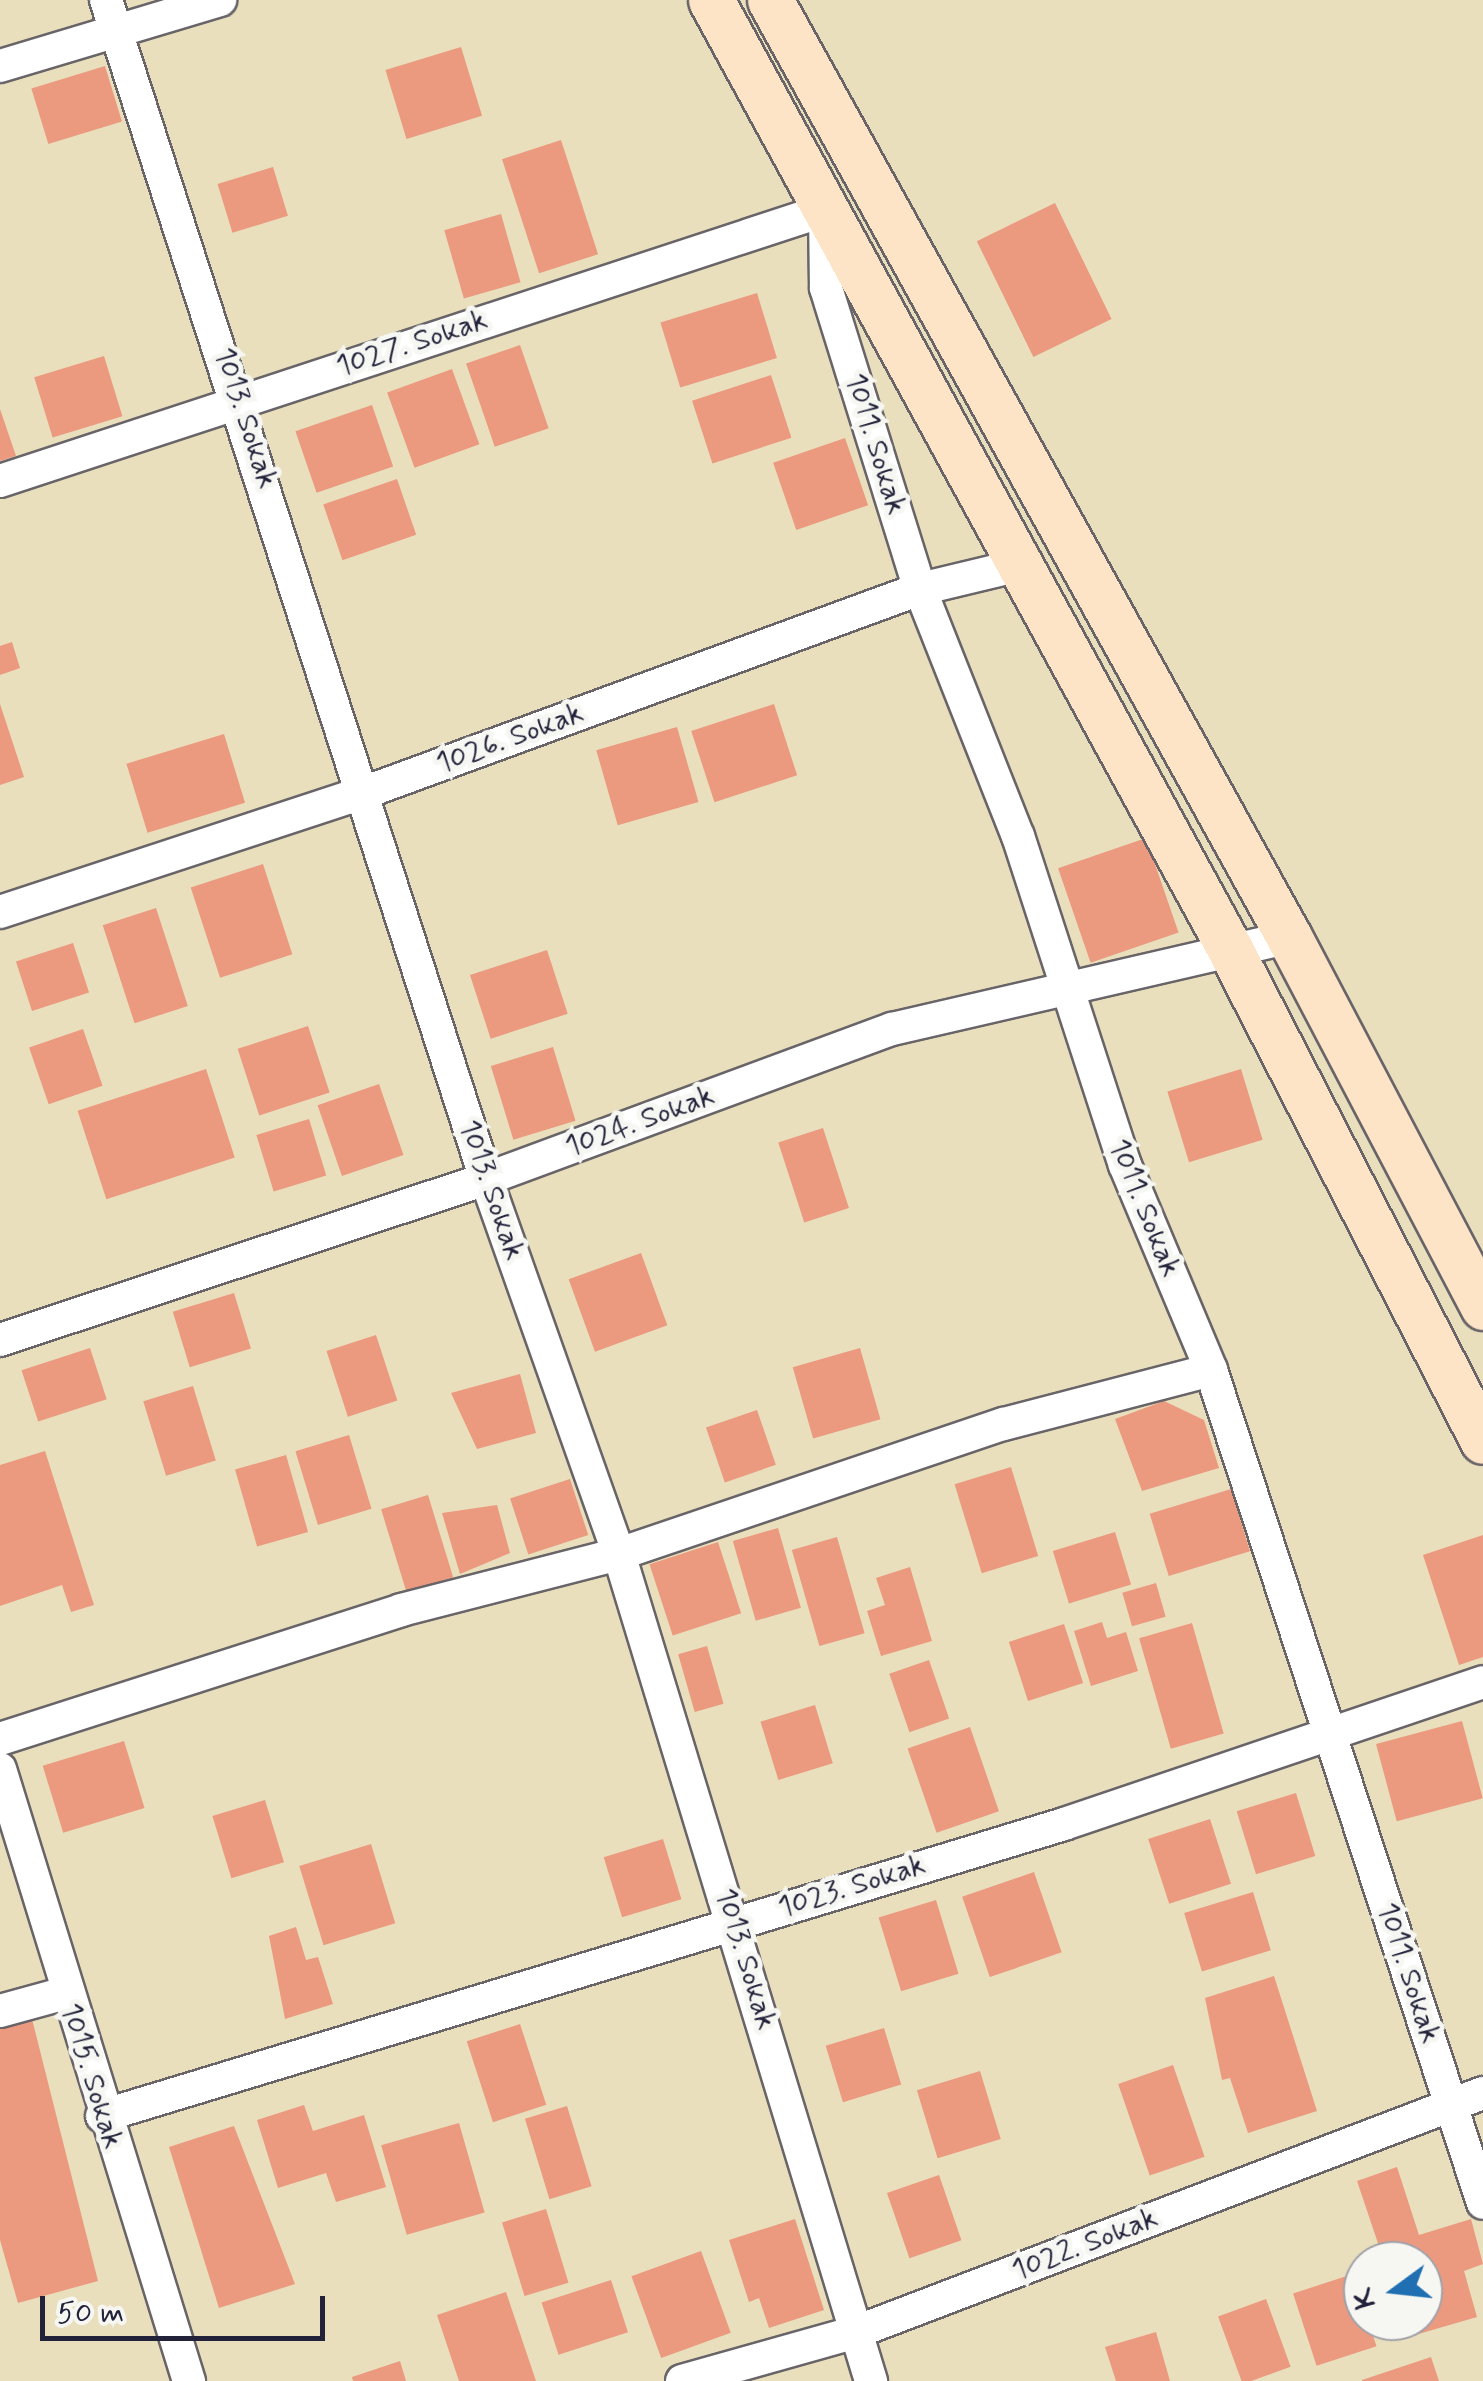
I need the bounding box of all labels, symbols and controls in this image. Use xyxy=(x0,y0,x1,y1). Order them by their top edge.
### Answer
street label: 1027. Sokak xyxy=(332,303,492,385)
street label: 1013. Sokak xyxy=(205,343,285,493)
street label: 1011. Sokak xyxy=(836,369,914,519)
street label: 1026. Sokak xyxy=(431,696,589,782)
street label: 1024. Sokak xyxy=(560,1078,720,1166)
street label: 1013. Sokak xyxy=(450,1115,532,1265)
street label: 1011. Sokak xyxy=(1100,1134,1188,1282)
street label: 1023. Sokak xyxy=(774,1848,930,1926)
street label: 1013. Sokak xyxy=(706,1884,784,2034)
street label: 1011. Sokak xyxy=(1368,1898,1448,2048)
street label: 1015. Sokak xyxy=(52,1999,130,2153)
street label: 1022. Sokak xyxy=(1007,2201,1163,2289)
north arrow xyxy=(1343,2241,1443,2341)
scale bar xyxy=(45,2276,330,2338)
text: K xyxy=(1345,2284,1386,2313)
text: 50 m xyxy=(57,2294,124,2333)

